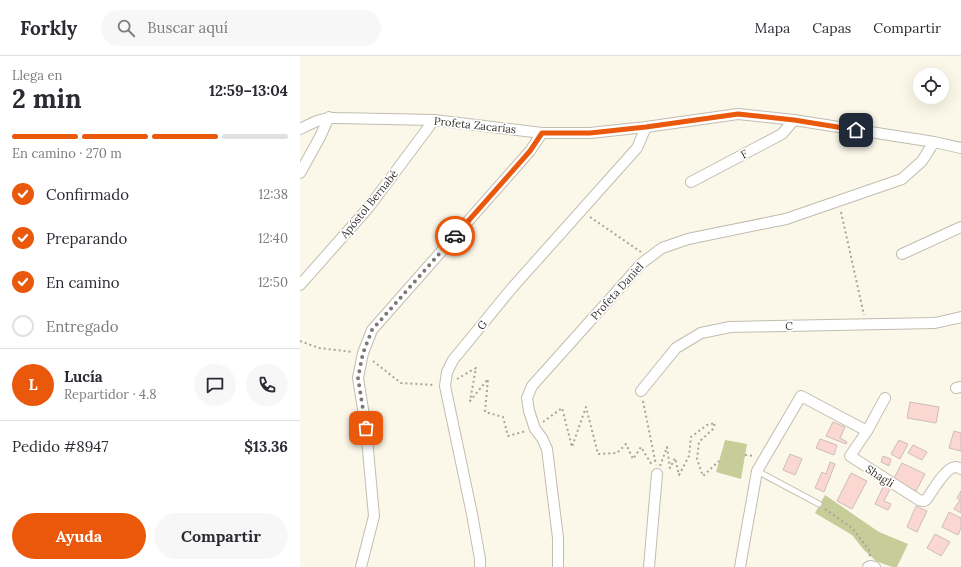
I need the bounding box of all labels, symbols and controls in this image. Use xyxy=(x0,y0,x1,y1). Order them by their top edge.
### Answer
search box xyxy=(101,10,381,46)
text: Forkly xyxy=(20,16,77,40)
icon: search xyxy=(115,17,137,39)
text: Buscar aquí xyxy=(147,18,228,37)
text: Mapa xyxy=(755,19,790,37)
text: Capas xyxy=(812,19,851,37)
text: Compartir xyxy=(873,19,941,37)
text: Llega en xyxy=(12,67,62,84)
map controls xyxy=(913,68,949,104)
button: locate xyxy=(913,68,949,104)
text: 12:59–13:04 xyxy=(209,81,288,100)
text: 2 min xyxy=(12,82,82,115)
pin xyxy=(839,113,873,147)
street label: Profeta Zacarías xyxy=(433,114,517,136)
icon: home xyxy=(845,119,867,141)
text: En camino · 270 m xyxy=(12,145,122,162)
street label: F xyxy=(738,146,750,162)
street label: Apóstol Bernabé xyxy=(337,167,401,242)
icon: check xyxy=(12,183,34,205)
text: Confirmado xyxy=(46,185,129,204)
text: 12:38 xyxy=(258,186,288,203)
courier xyxy=(435,216,475,256)
icon: car xyxy=(444,225,466,247)
icon: check xyxy=(12,227,34,249)
text: Preparando xyxy=(46,229,127,248)
text: 12:40 xyxy=(258,230,288,247)
street label: Profeta Daniel xyxy=(587,259,647,323)
icon: check xyxy=(12,271,34,293)
text: En camino xyxy=(46,273,120,292)
text: 12:50 xyxy=(258,274,288,291)
text: Entregado xyxy=(46,317,118,336)
street label: G xyxy=(474,317,490,333)
street label: C xyxy=(785,319,793,333)
button: chat xyxy=(194,364,236,406)
button: phone xyxy=(246,364,288,406)
text: Lucía xyxy=(64,367,103,386)
text: L xyxy=(28,375,38,394)
text: Repartidor · 4.8 xyxy=(64,386,157,403)
pin xyxy=(349,411,383,445)
icon: bag xyxy=(355,417,377,439)
text: Pedido #8947 xyxy=(12,437,108,456)
text: $13.36 xyxy=(244,437,288,456)
street label: Shagli xyxy=(863,462,897,490)
button: Ayuda xyxy=(12,513,146,559)
button: Compartir xyxy=(154,513,288,559)

